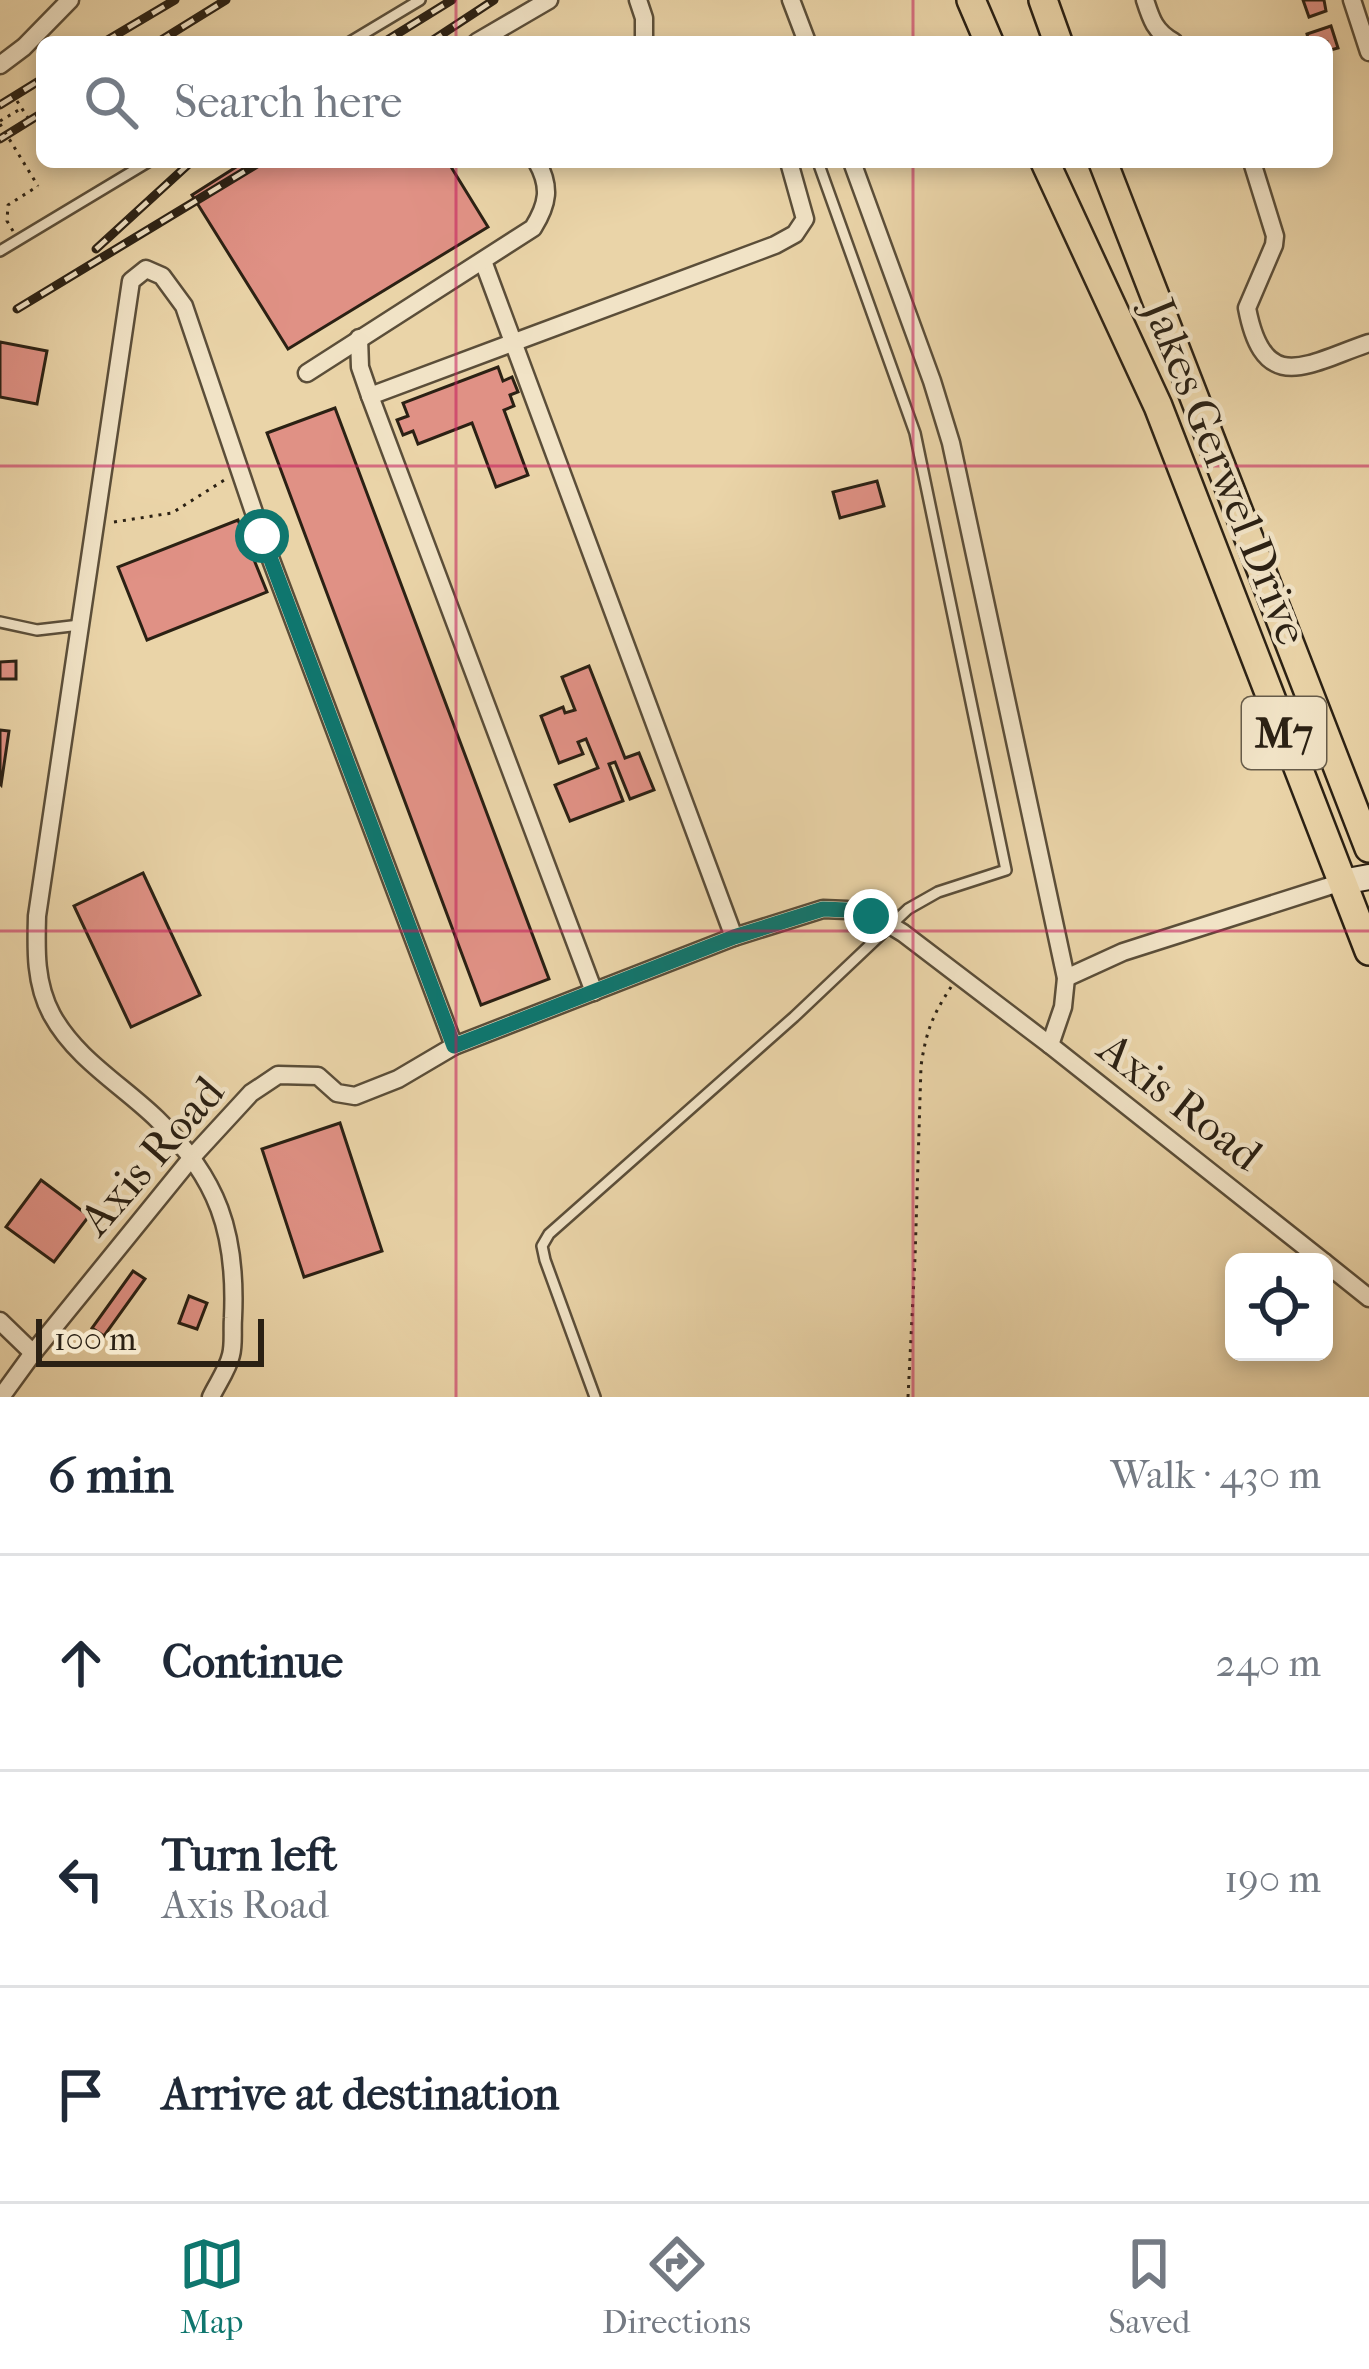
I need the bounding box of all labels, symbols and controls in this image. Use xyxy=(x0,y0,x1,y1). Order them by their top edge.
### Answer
search box xyxy=(36,36,1333,168)
icon: search xyxy=(78,69,144,135)
text: Search here xyxy=(174,76,402,129)
street label: Jakes Gerwel Drive xyxy=(1130,289,1319,653)
route start xyxy=(235,509,289,563)
road number: M7 xyxy=(1242,697,1326,769)
route end xyxy=(844,889,898,943)
street label: Axis Road xyxy=(1086,1021,1273,1182)
street label: Axis Road xyxy=(68,1066,235,1247)
map controls xyxy=(1225,1253,1333,1361)
button: locate xyxy=(1225,1253,1333,1361)
scale bar xyxy=(36,1313,264,1366)
text: 100 m xyxy=(54,1320,137,1359)
text: 6 min xyxy=(48,1445,174,1505)
text: Walk · 430 m xyxy=(1111,1452,1321,1498)
icon: ahead xyxy=(48,1630,114,1696)
text: Continue xyxy=(162,1636,343,1689)
text: 240 m xyxy=(1216,1640,1321,1686)
text: Turn left xyxy=(162,1829,337,1882)
icon: left xyxy=(48,1846,114,1912)
text: 190 m xyxy=(1224,1856,1321,1902)
text: Axis Road xyxy=(162,1882,329,1928)
icon: arrive xyxy=(48,2062,114,2128)
text: Arrive at destination xyxy=(162,2068,559,2121)
tab: Map xyxy=(179,2231,245,2342)
tab: Directions xyxy=(602,2231,751,2342)
tab: Saved xyxy=(1108,2231,1190,2342)

